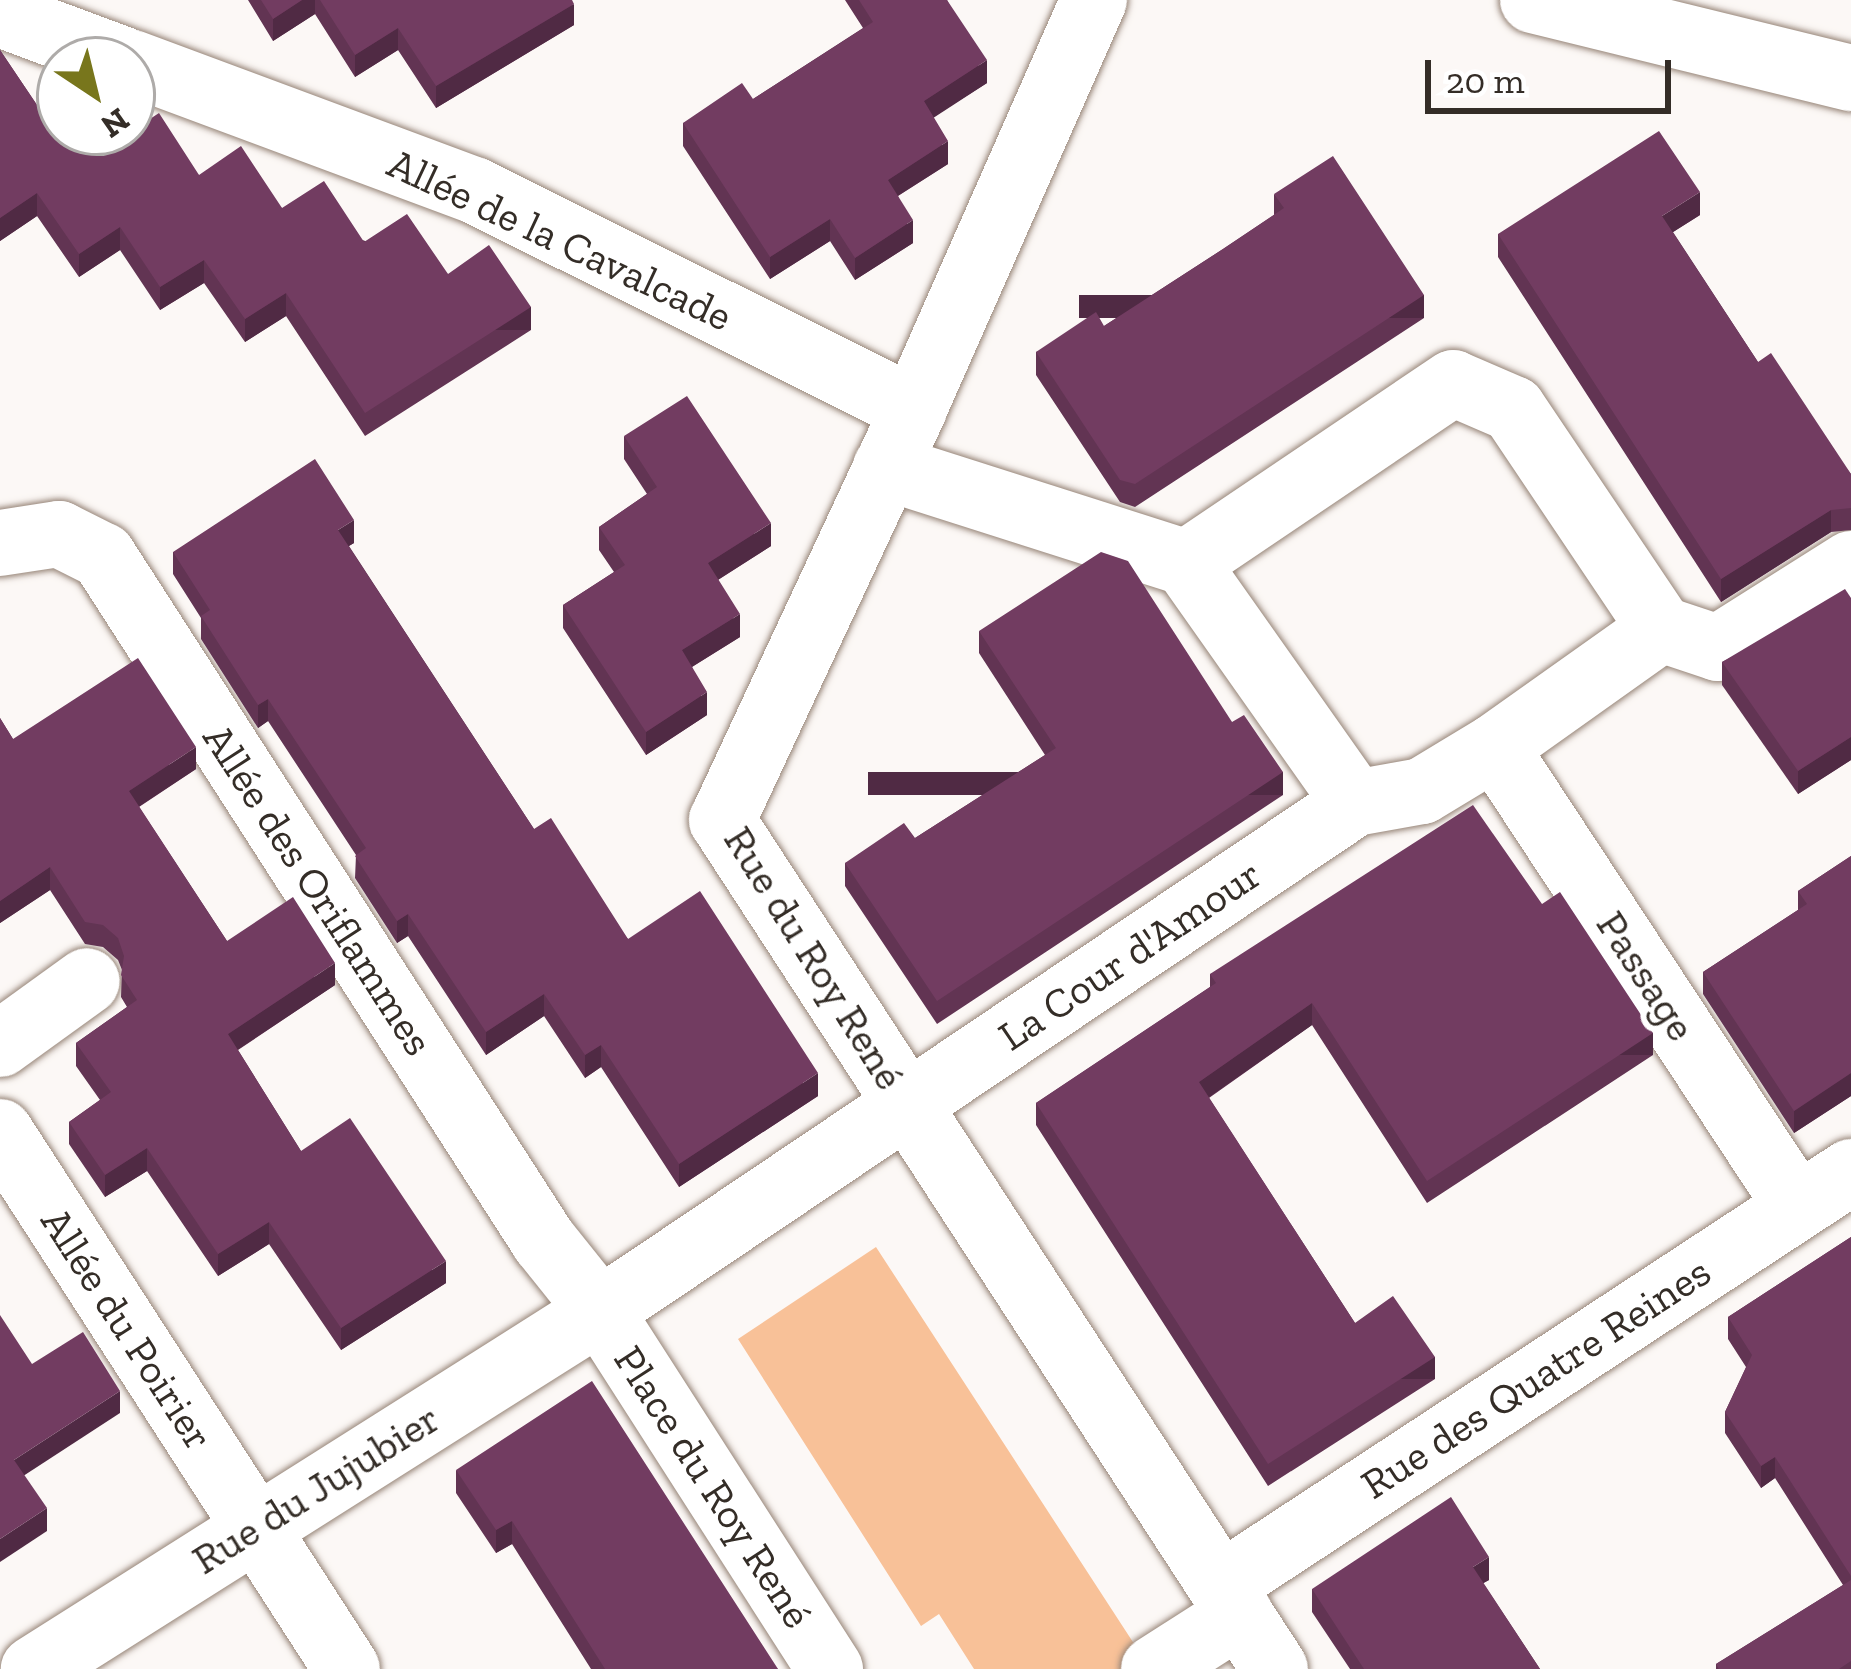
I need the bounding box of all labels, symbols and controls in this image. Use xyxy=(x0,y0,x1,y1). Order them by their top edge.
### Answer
north arrow xyxy=(36,36,156,156)
scale bar xyxy=(1431,36,1677,110)
text: 20 m xyxy=(1446,59,1525,102)
text: N xyxy=(94,100,137,147)
street label: Allée de la Cavalcade xyxy=(380,138,740,342)
street label: Allée des Oriflammes xyxy=(192,715,444,1065)
street label: Rue du Roy René xyxy=(713,817,915,1099)
street label: La Cour d'Amour xyxy=(989,848,1271,1062)
street label: Passage xyxy=(1586,902,1706,1050)
street label: Allée du Poirier xyxy=(30,1199,224,1459)
street label: Rue des Quatre Reines xyxy=(1352,1246,1720,1510)
street label: Place du Roy René xyxy=(603,1336,823,1638)
street label: Rue du Jujubier xyxy=(183,1393,449,1585)

